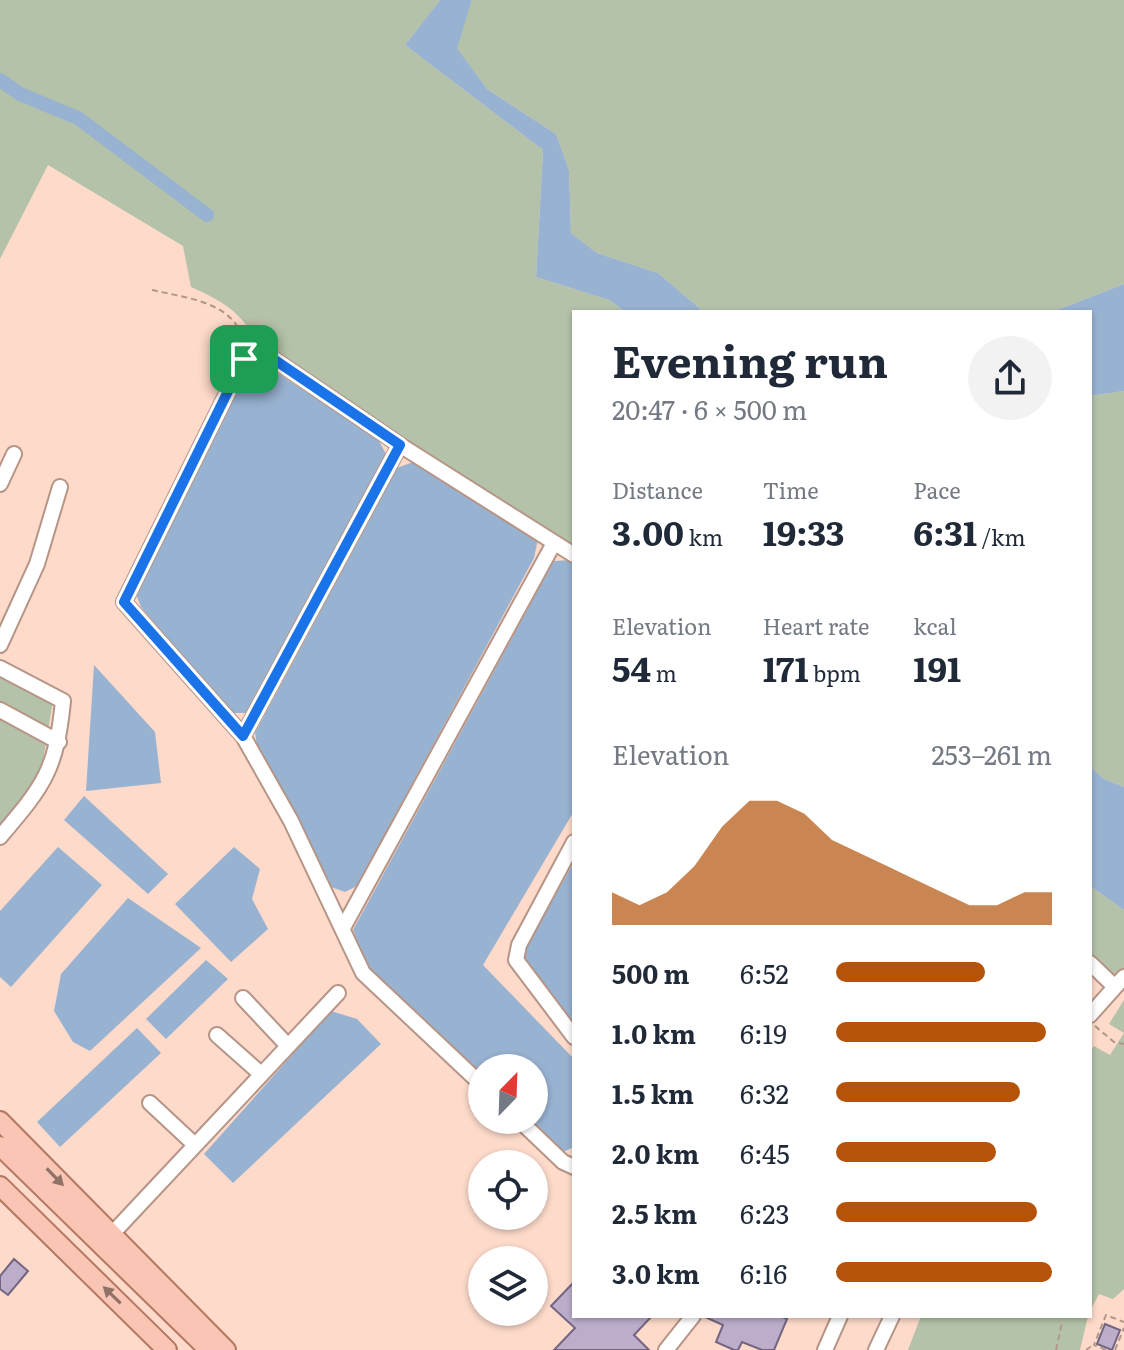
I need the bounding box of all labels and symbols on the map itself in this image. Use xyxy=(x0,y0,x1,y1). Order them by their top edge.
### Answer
pin xyxy=(210,325,278,393)
north arrow xyxy=(468,1054,548,1134)
one-way arrow xyxy=(45,1167,63,1186)
one-way arrow xyxy=(103,1286,122,1305)

